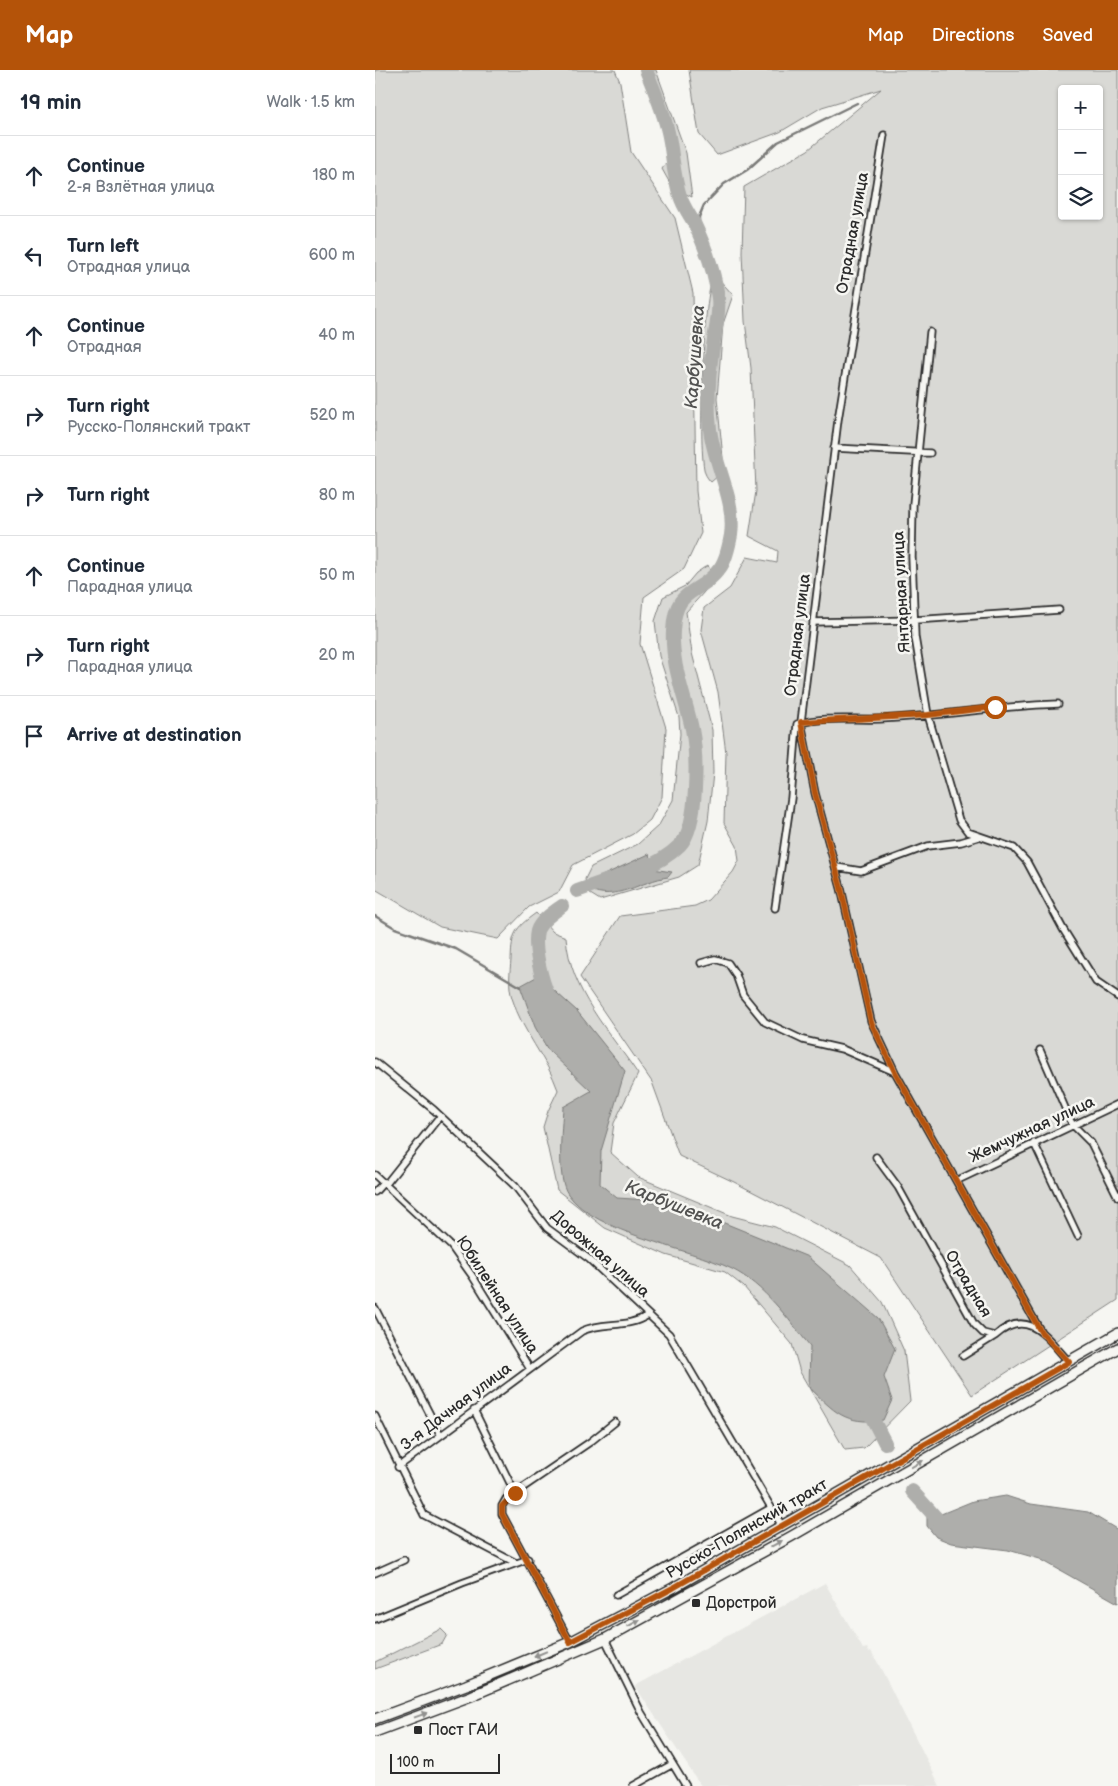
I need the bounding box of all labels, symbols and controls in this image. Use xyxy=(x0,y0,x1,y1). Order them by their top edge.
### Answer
text: Map xyxy=(25,21,73,50)
text: Map xyxy=(868,25,904,46)
text: Directions xyxy=(932,25,1014,46)
text: Saved xyxy=(1042,25,1093,46)
map controls xyxy=(1058,85,1103,220)
button: + xyxy=(1058,85,1103,130)
text: 19 min xyxy=(20,90,82,115)
text: Walk · 1.5 km xyxy=(267,93,355,112)
button: − xyxy=(1058,130,1103,175)
text: Continue xyxy=(67,155,145,178)
icon: ahead xyxy=(20,162,48,190)
text: 180 m xyxy=(313,166,355,185)
street label: Отрадная улица xyxy=(833,170,873,295)
button: layers xyxy=(1058,175,1103,220)
text: 2-я Взлётная улица xyxy=(67,178,215,197)
text: Turn left xyxy=(67,235,139,258)
icon: left xyxy=(20,242,48,270)
text: 600 m xyxy=(309,246,355,265)
text: Отрадная улица xyxy=(67,258,190,277)
water label: Карбушевка xyxy=(681,304,709,410)
text: Continue xyxy=(67,315,145,338)
icon: ahead xyxy=(20,322,48,350)
text: 40 m xyxy=(318,326,355,345)
text: Отрадная xyxy=(67,338,142,357)
text: Turn right xyxy=(67,395,150,418)
icon: right xyxy=(20,402,48,430)
text: 520 m xyxy=(309,406,355,425)
text: Русско-Полянский тракт xyxy=(67,418,250,437)
icon: right xyxy=(20,482,48,510)
text: Turn right xyxy=(67,484,150,507)
text: 80 m xyxy=(319,486,355,505)
street label: Янтарная улица xyxy=(889,530,915,653)
text: Continue xyxy=(67,555,145,578)
icon: ahead xyxy=(20,562,48,590)
text: 50 m xyxy=(319,566,355,585)
street label: Отрадная улица xyxy=(781,572,815,697)
text: Парадная улица xyxy=(67,578,193,597)
text: Turn right xyxy=(67,635,150,658)
icon: right xyxy=(20,642,48,670)
text: 20 m xyxy=(319,646,355,665)
text: Парадная улица xyxy=(67,658,193,677)
route start xyxy=(984,696,1007,719)
icon: arrive xyxy=(20,722,48,750)
text: Arrive at destination xyxy=(67,724,242,747)
street label: Жемчужная улица xyxy=(966,1092,1098,1167)
water label: Карбушевка xyxy=(622,1176,726,1234)
street label: Дорожная улица xyxy=(547,1206,653,1302)
street label: Юбилейная улица xyxy=(452,1233,542,1358)
street label: Отрадная xyxy=(941,1247,995,1321)
street label: 3-я Дачная улица xyxy=(397,1359,516,1455)
one-way arrow xyxy=(910,1459,924,1468)
street label: Русско-Полянский тракт xyxy=(663,1475,832,1583)
route end xyxy=(504,1482,527,1505)
one-way arrow xyxy=(769,1540,783,1549)
place label: Дорстрой xyxy=(706,1594,777,1613)
marker: Дорстрой xyxy=(690,1597,702,1609)
one-way arrow xyxy=(627,1619,641,1627)
one-way arrow xyxy=(532,1650,547,1658)
one-way arrow xyxy=(413,1711,428,1718)
place label: Пост ГАИ xyxy=(428,1721,498,1740)
marker: Пост ГАИ xyxy=(412,1724,424,1736)
scale bar xyxy=(390,1751,500,1774)
text: 100 m xyxy=(397,1754,434,1771)

